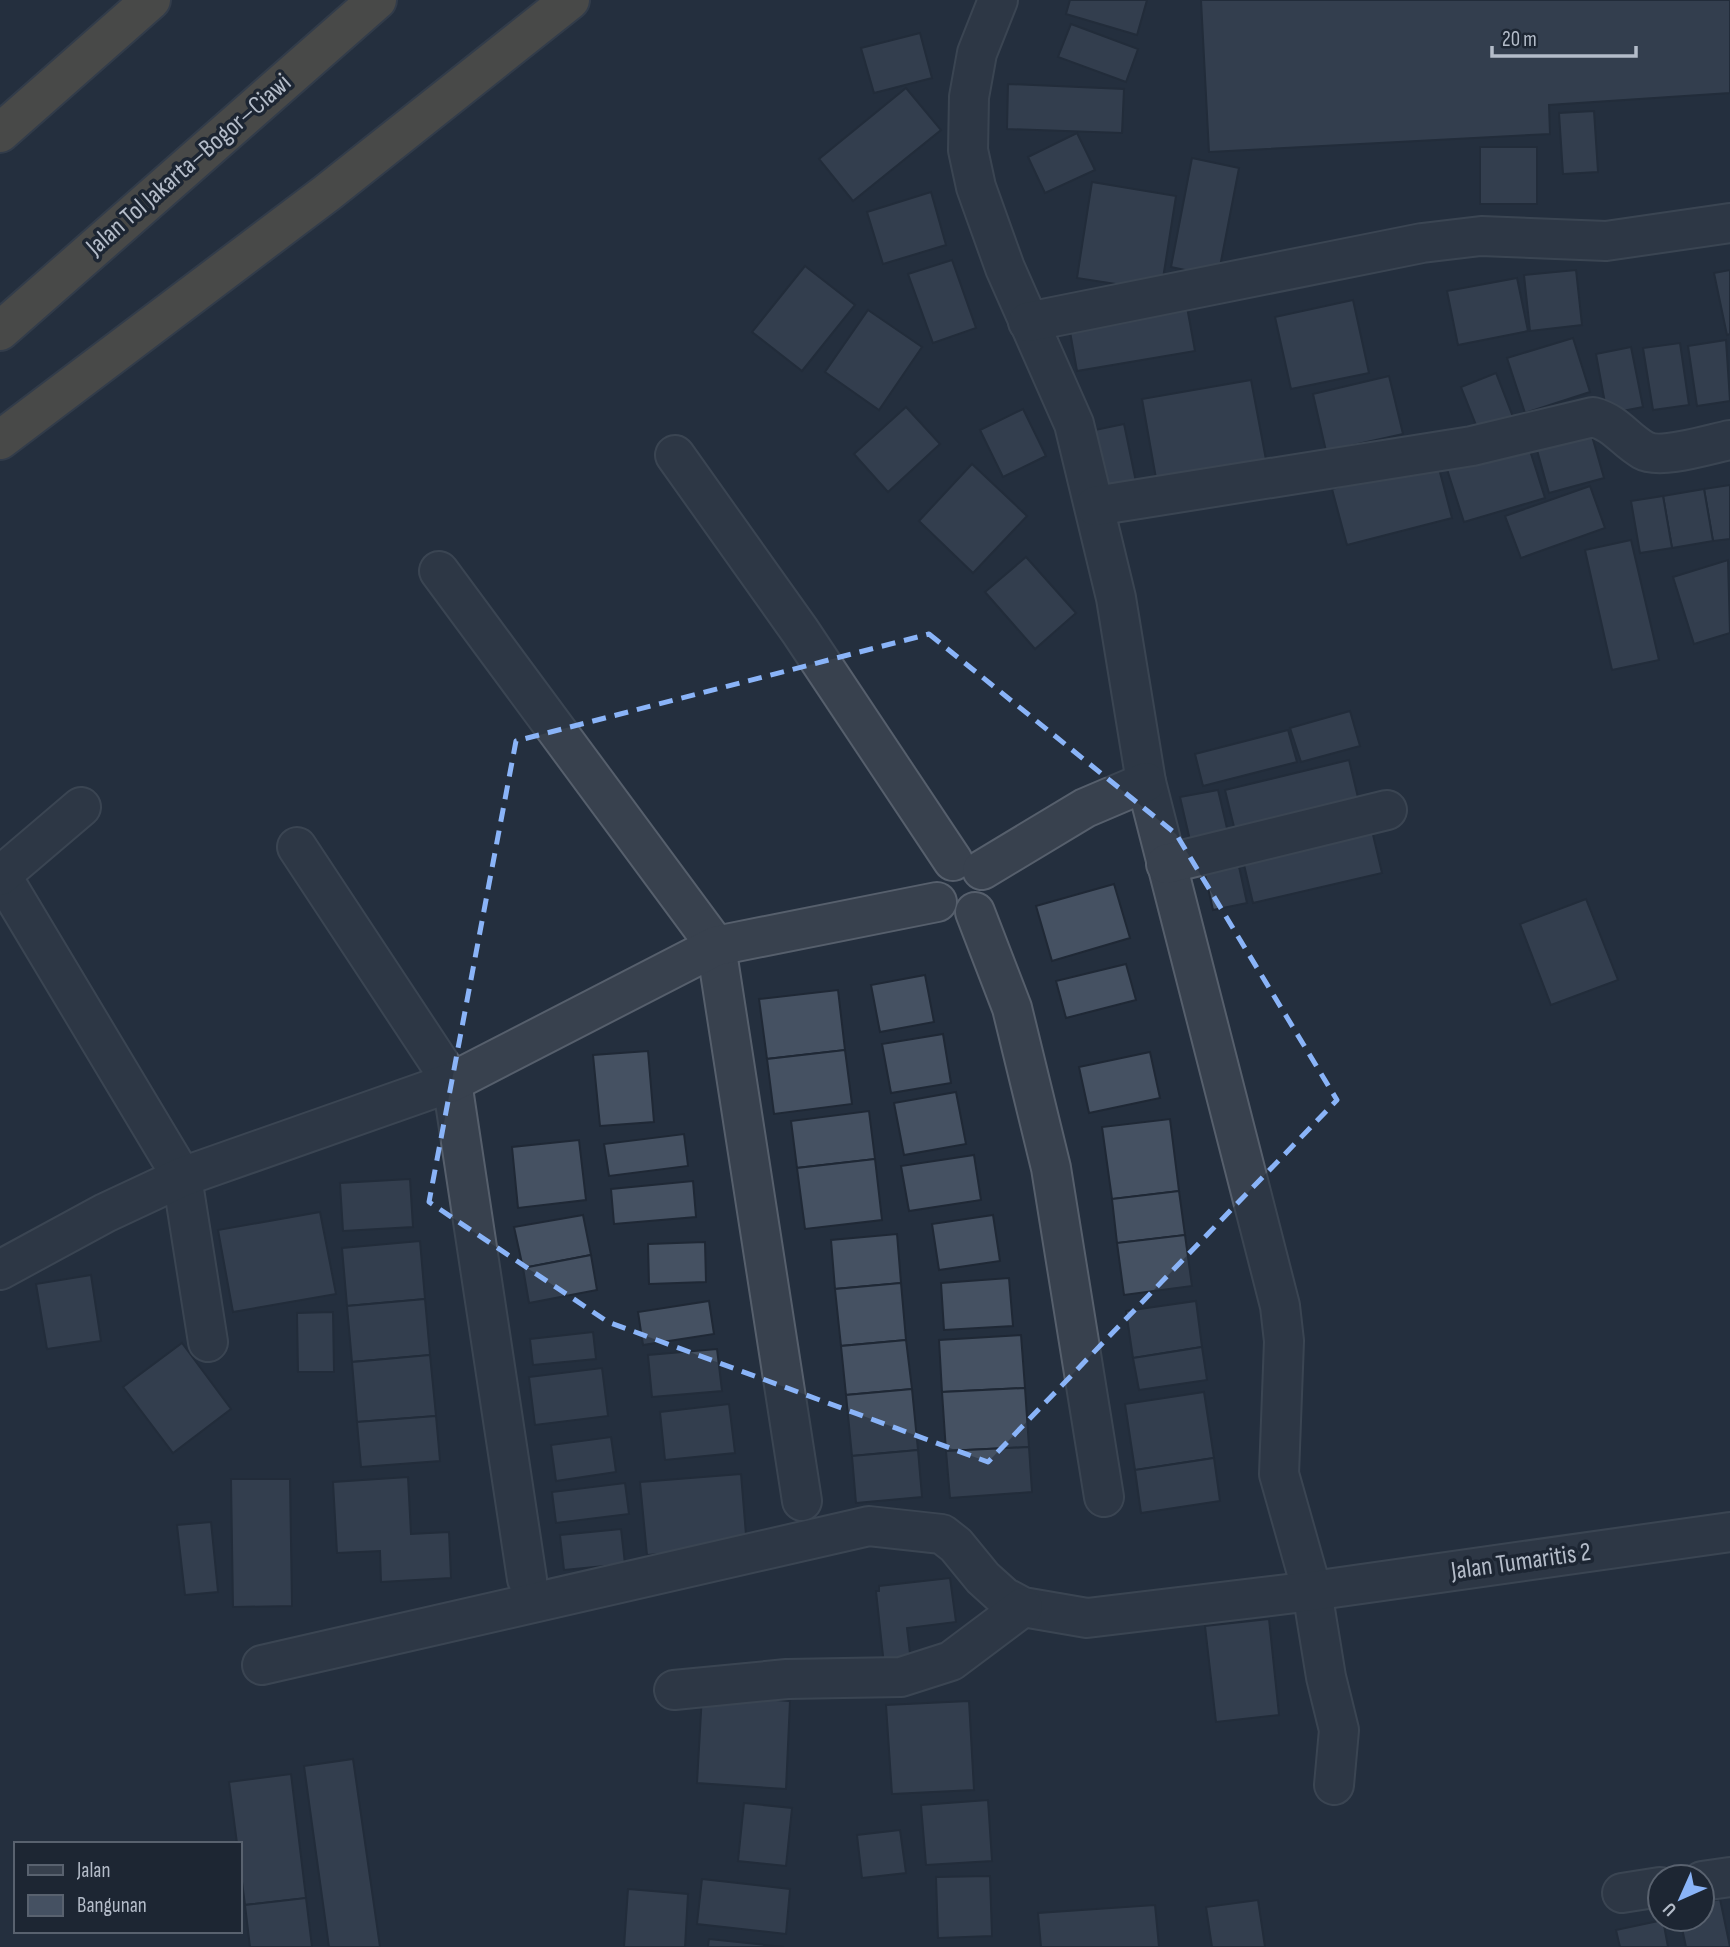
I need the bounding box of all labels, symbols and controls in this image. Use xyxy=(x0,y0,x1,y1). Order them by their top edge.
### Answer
scale bar xyxy=(1492,14,1636,58)
text: 20 m xyxy=(1502,27,1537,52)
street label: Jalan Tol Jakarta–Bogor–Ciawi xyxy=(79,68,298,263)
street label: Jalan Tumaritis 2 xyxy=(1448,1537,1593,1587)
legend xyxy=(14,1842,242,1933)
text: Jalan xyxy=(76,1858,110,1883)
north arrow xyxy=(1646,1863,1716,1933)
text: Bangunan xyxy=(77,1893,147,1918)
text: U xyxy=(1658,1897,1682,1921)

